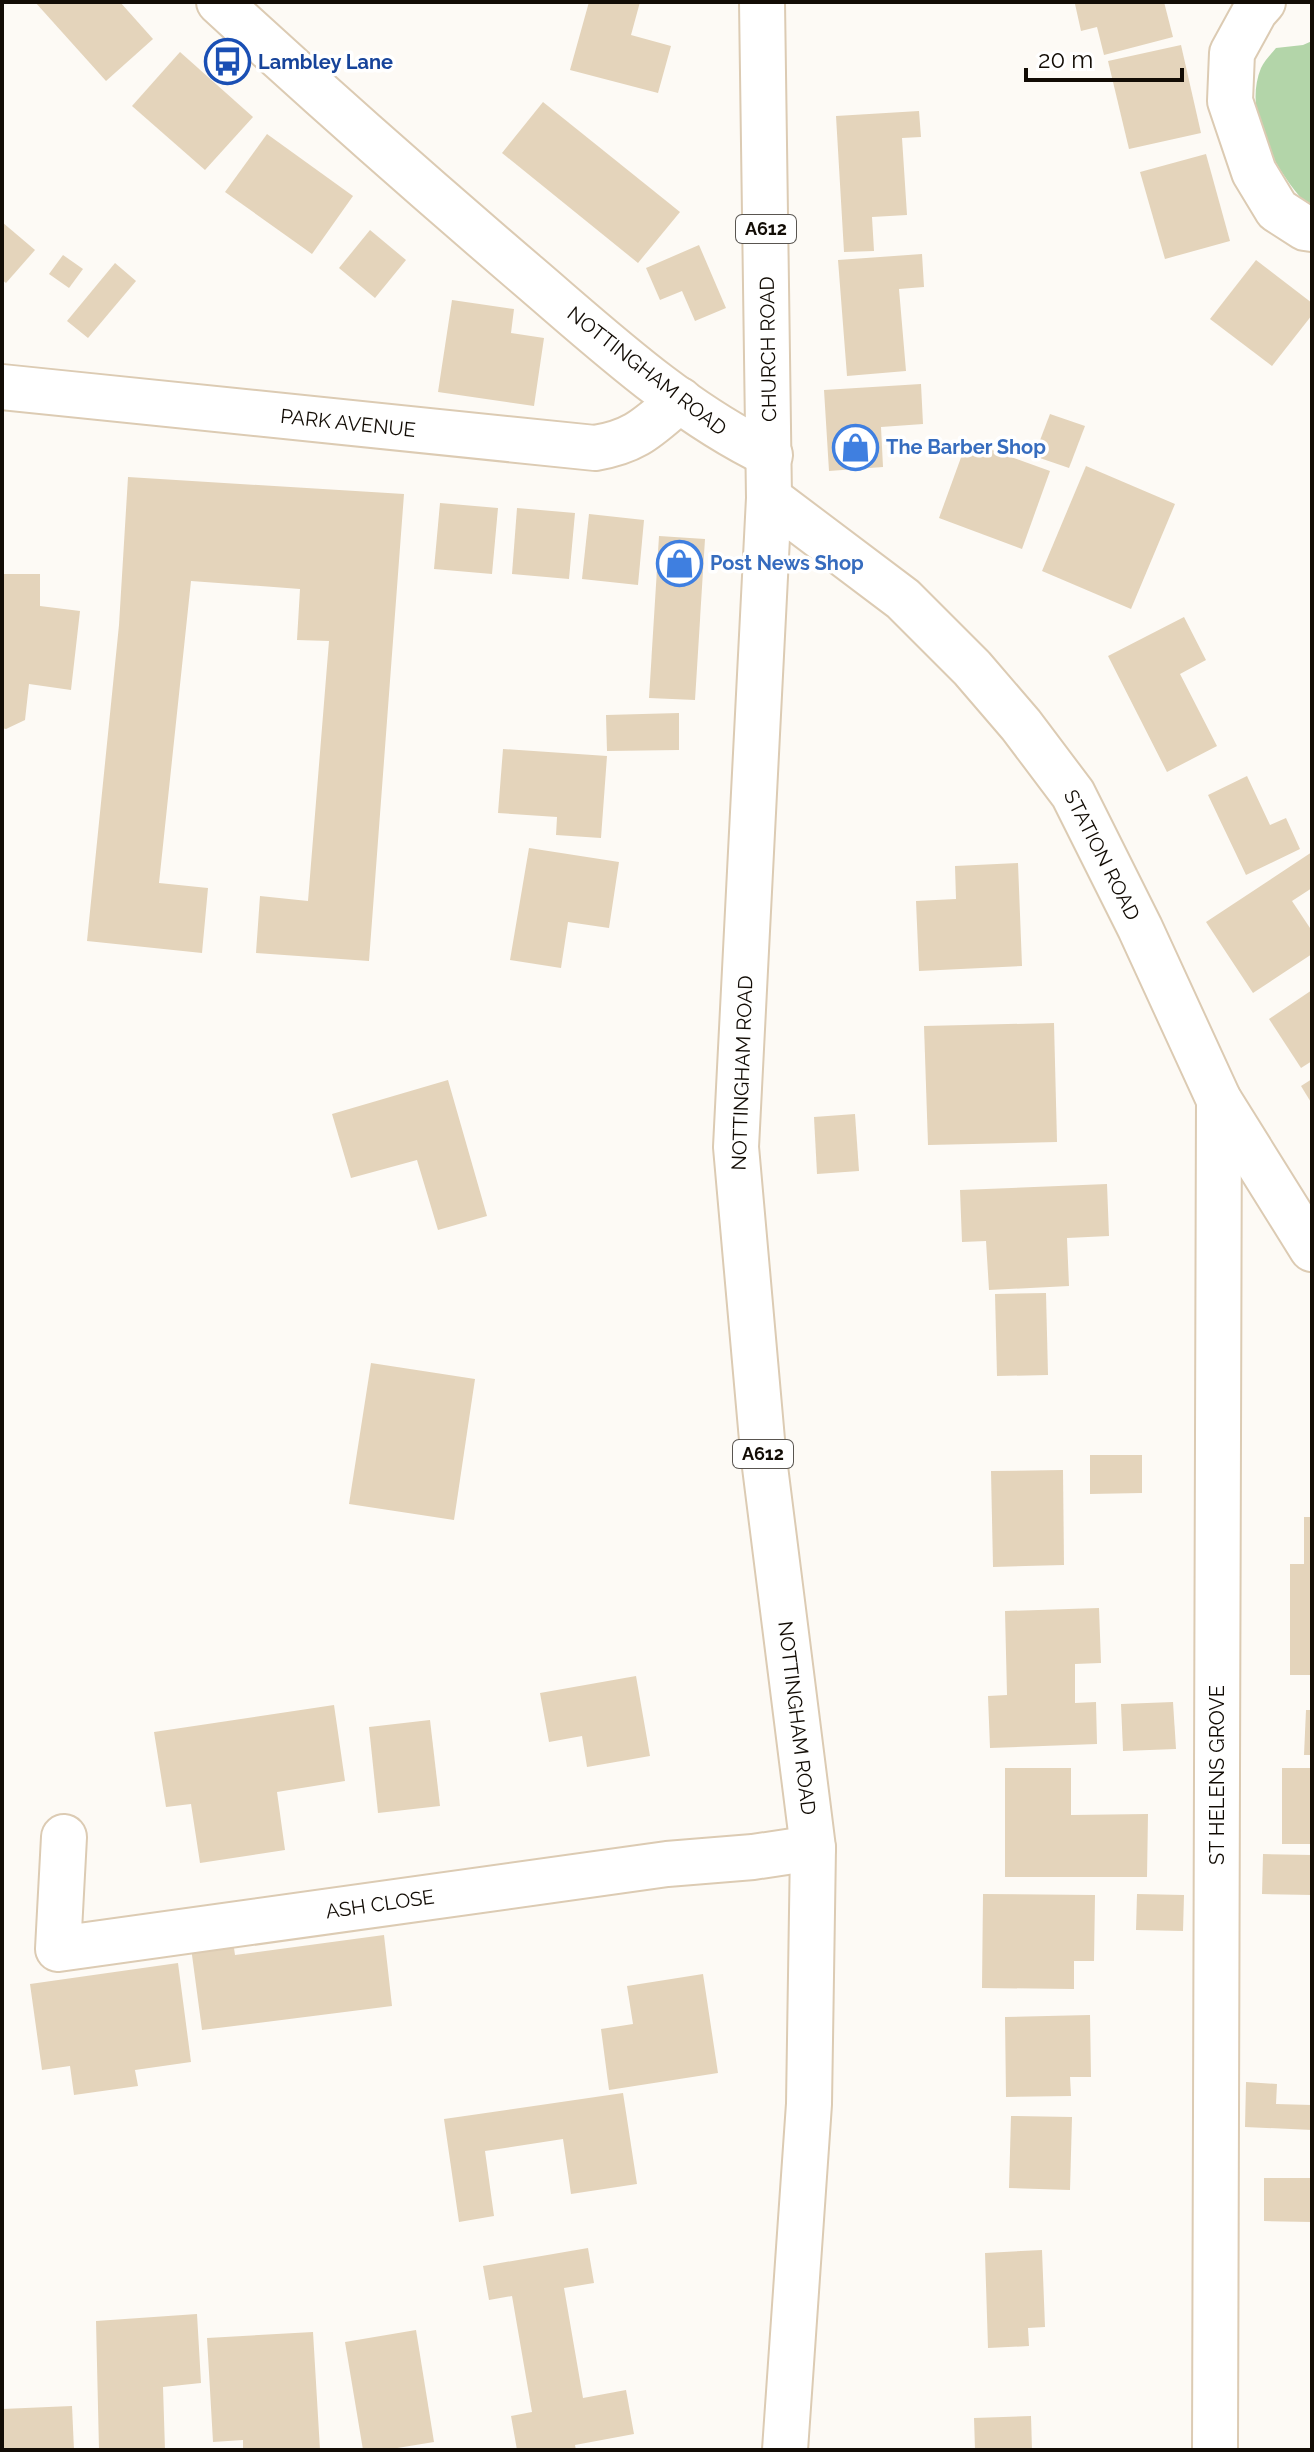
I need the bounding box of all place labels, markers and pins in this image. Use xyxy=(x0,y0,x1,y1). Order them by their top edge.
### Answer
bus stop icon: Lambley Lane xyxy=(203,38,251,86)
place label: Lambley Lane xyxy=(258,50,393,74)
shop icon: The Barber Shop xyxy=(831,423,879,471)
place label: The Barber Shop xyxy=(886,435,1046,459)
shop icon: Post News Shop xyxy=(655,539,703,587)
place label: Post News Shop xyxy=(710,551,864,575)

